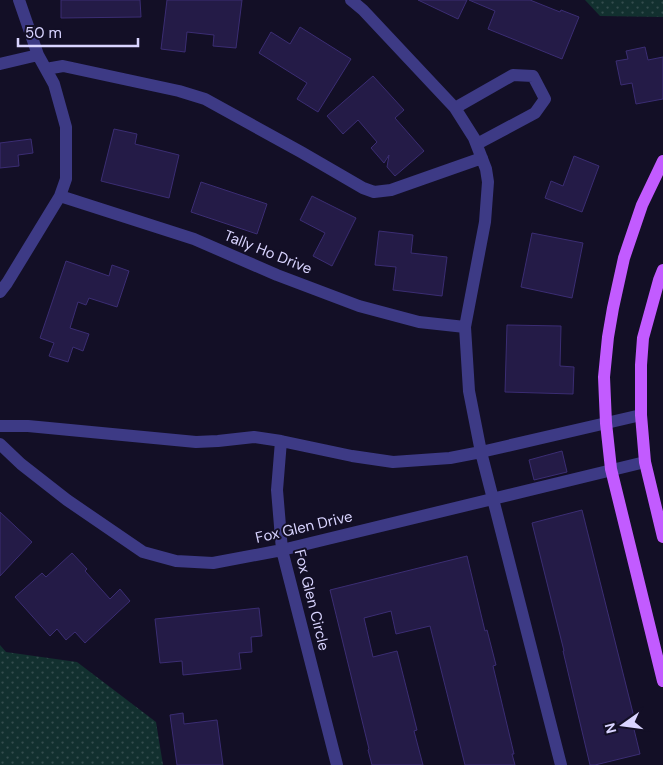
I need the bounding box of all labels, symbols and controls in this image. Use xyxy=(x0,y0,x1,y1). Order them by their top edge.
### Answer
scale bar xyxy=(18,15,138,47)
text: 50 m xyxy=(25,23,62,43)
street label: Tally Ho Drive xyxy=(221,225,315,279)
street label: Fox Glen Drive xyxy=(253,506,355,548)
street label: Fox Glen Circle xyxy=(290,547,334,653)
north arrow xyxy=(598,700,648,750)
text: N xyxy=(600,721,620,735)

